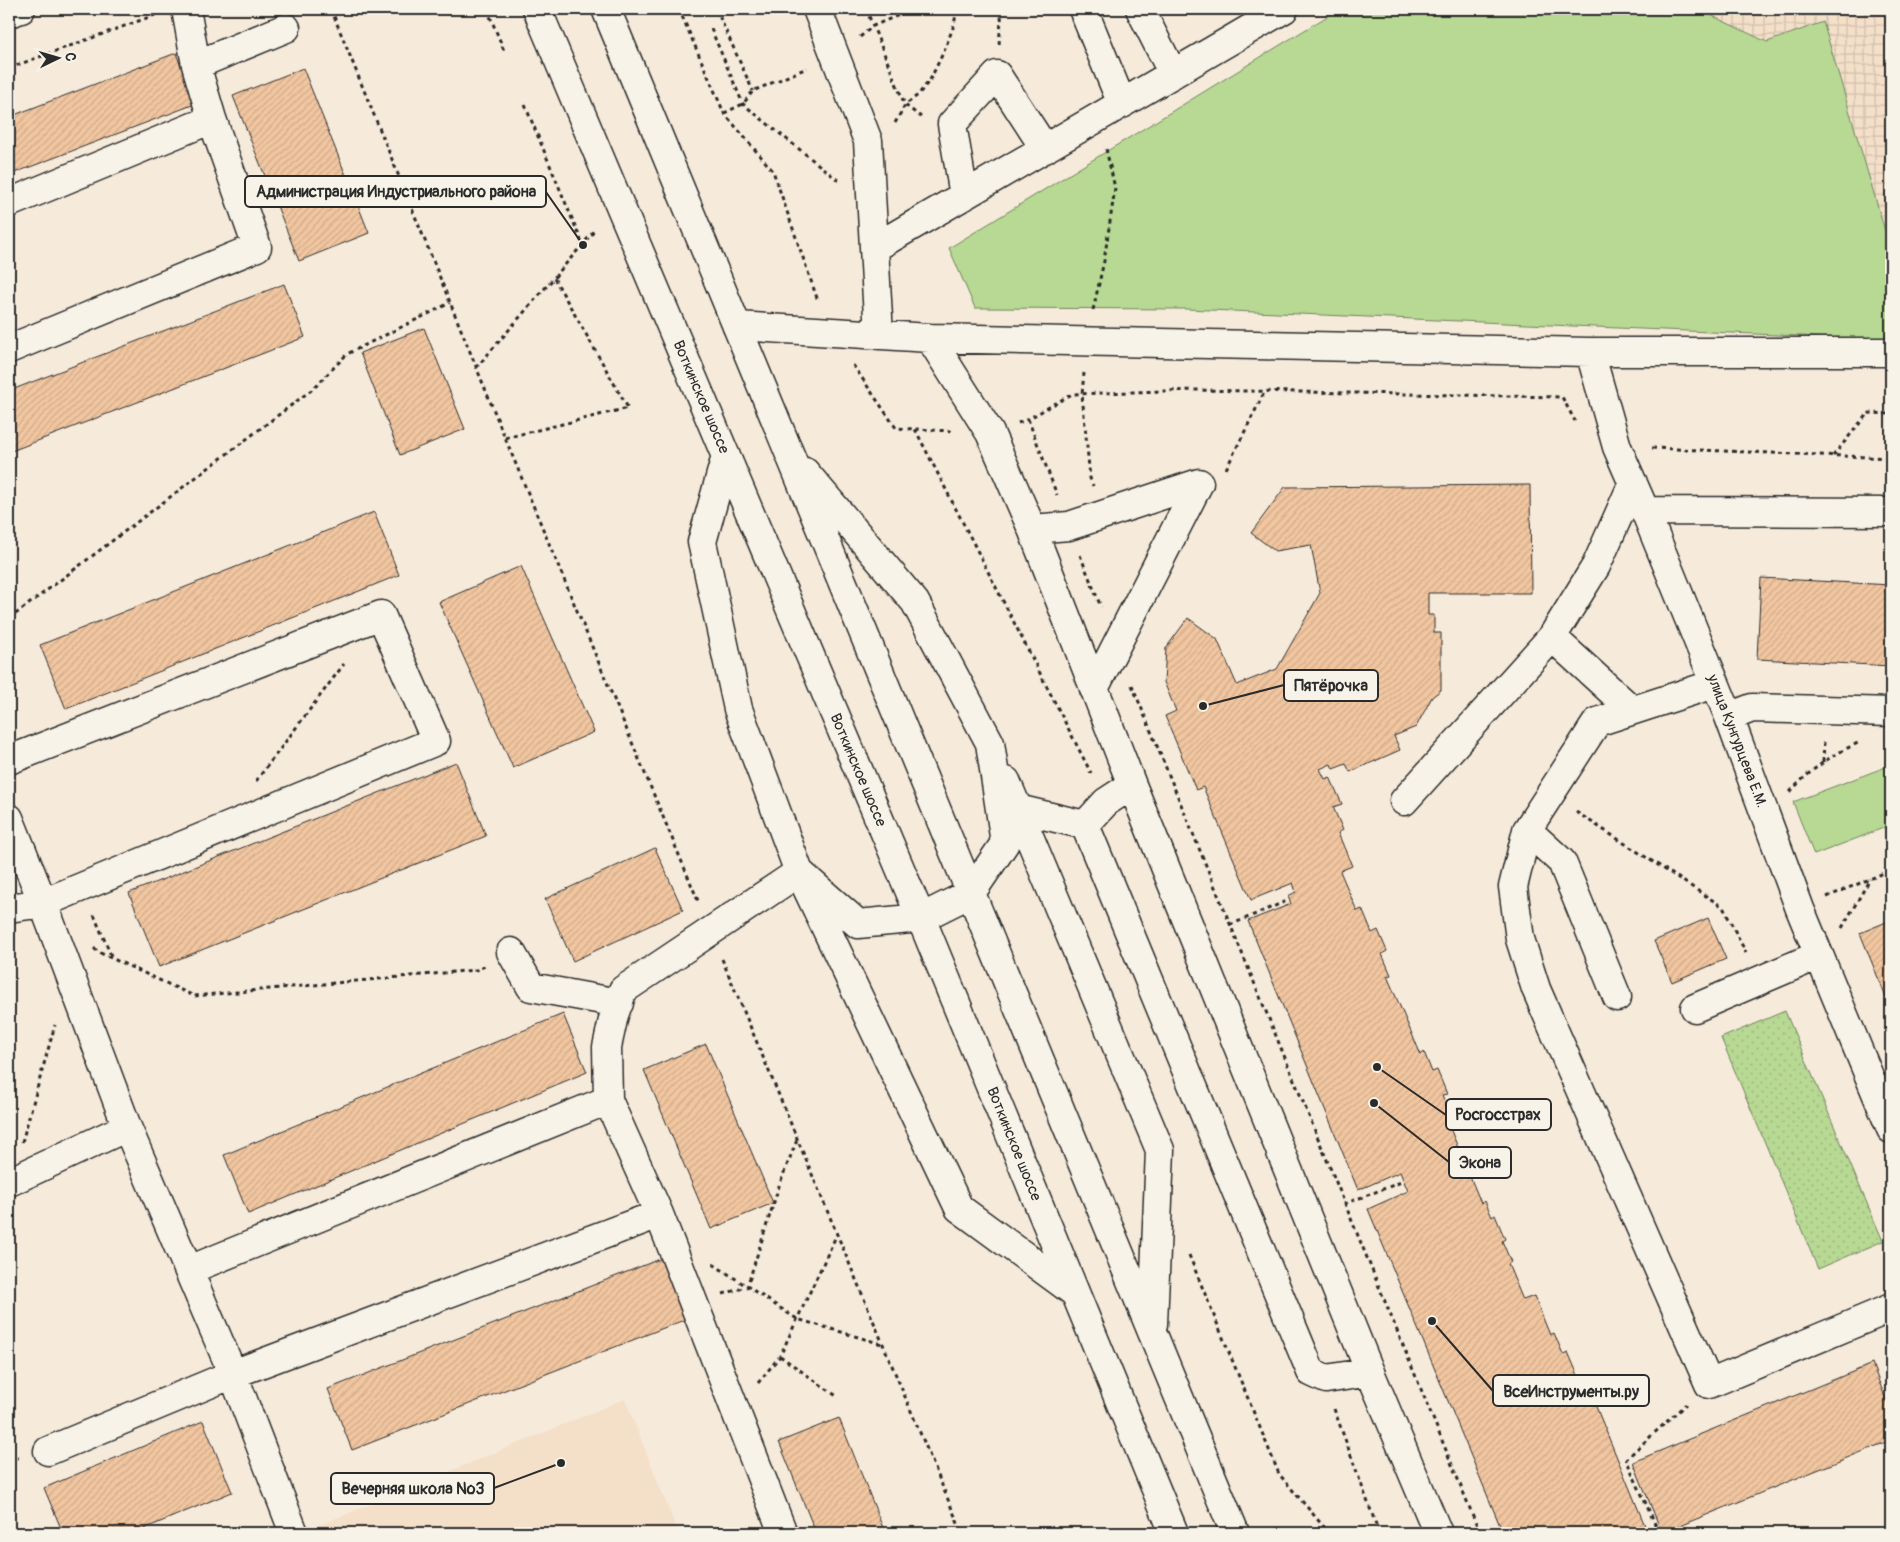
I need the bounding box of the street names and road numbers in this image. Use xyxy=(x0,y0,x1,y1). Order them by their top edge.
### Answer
street label: Воткинское шоссе xyxy=(669,337,734,457)
street label: улица Кунгурцева Е.М. xyxy=(1702,671,1771,810)
street label: Воткинское шоссе xyxy=(826,710,891,830)
street label: Воткинское шоссе xyxy=(982,1084,1046,1204)

